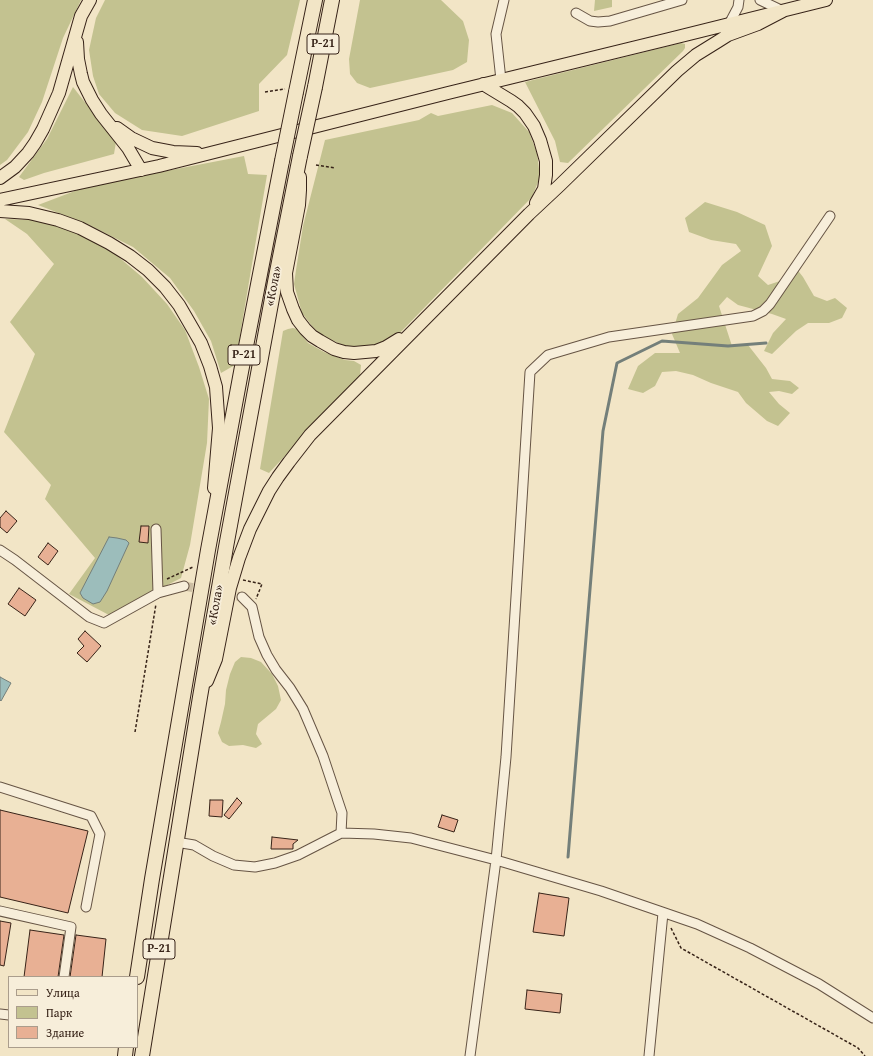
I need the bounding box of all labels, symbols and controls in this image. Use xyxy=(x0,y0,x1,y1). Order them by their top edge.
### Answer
road number: Р-21 xyxy=(307,34,339,54)
street label: «Кола» xyxy=(262,264,286,308)
road number: Р-21 xyxy=(228,345,260,365)
street label: «Кола» xyxy=(205,584,227,626)
road number: Р-21 xyxy=(143,939,175,959)
legend xyxy=(8,976,138,1048)
text: Улица xyxy=(46,984,80,1001)
text: Парк xyxy=(46,1004,72,1021)
text: Здание xyxy=(46,1024,84,1041)

